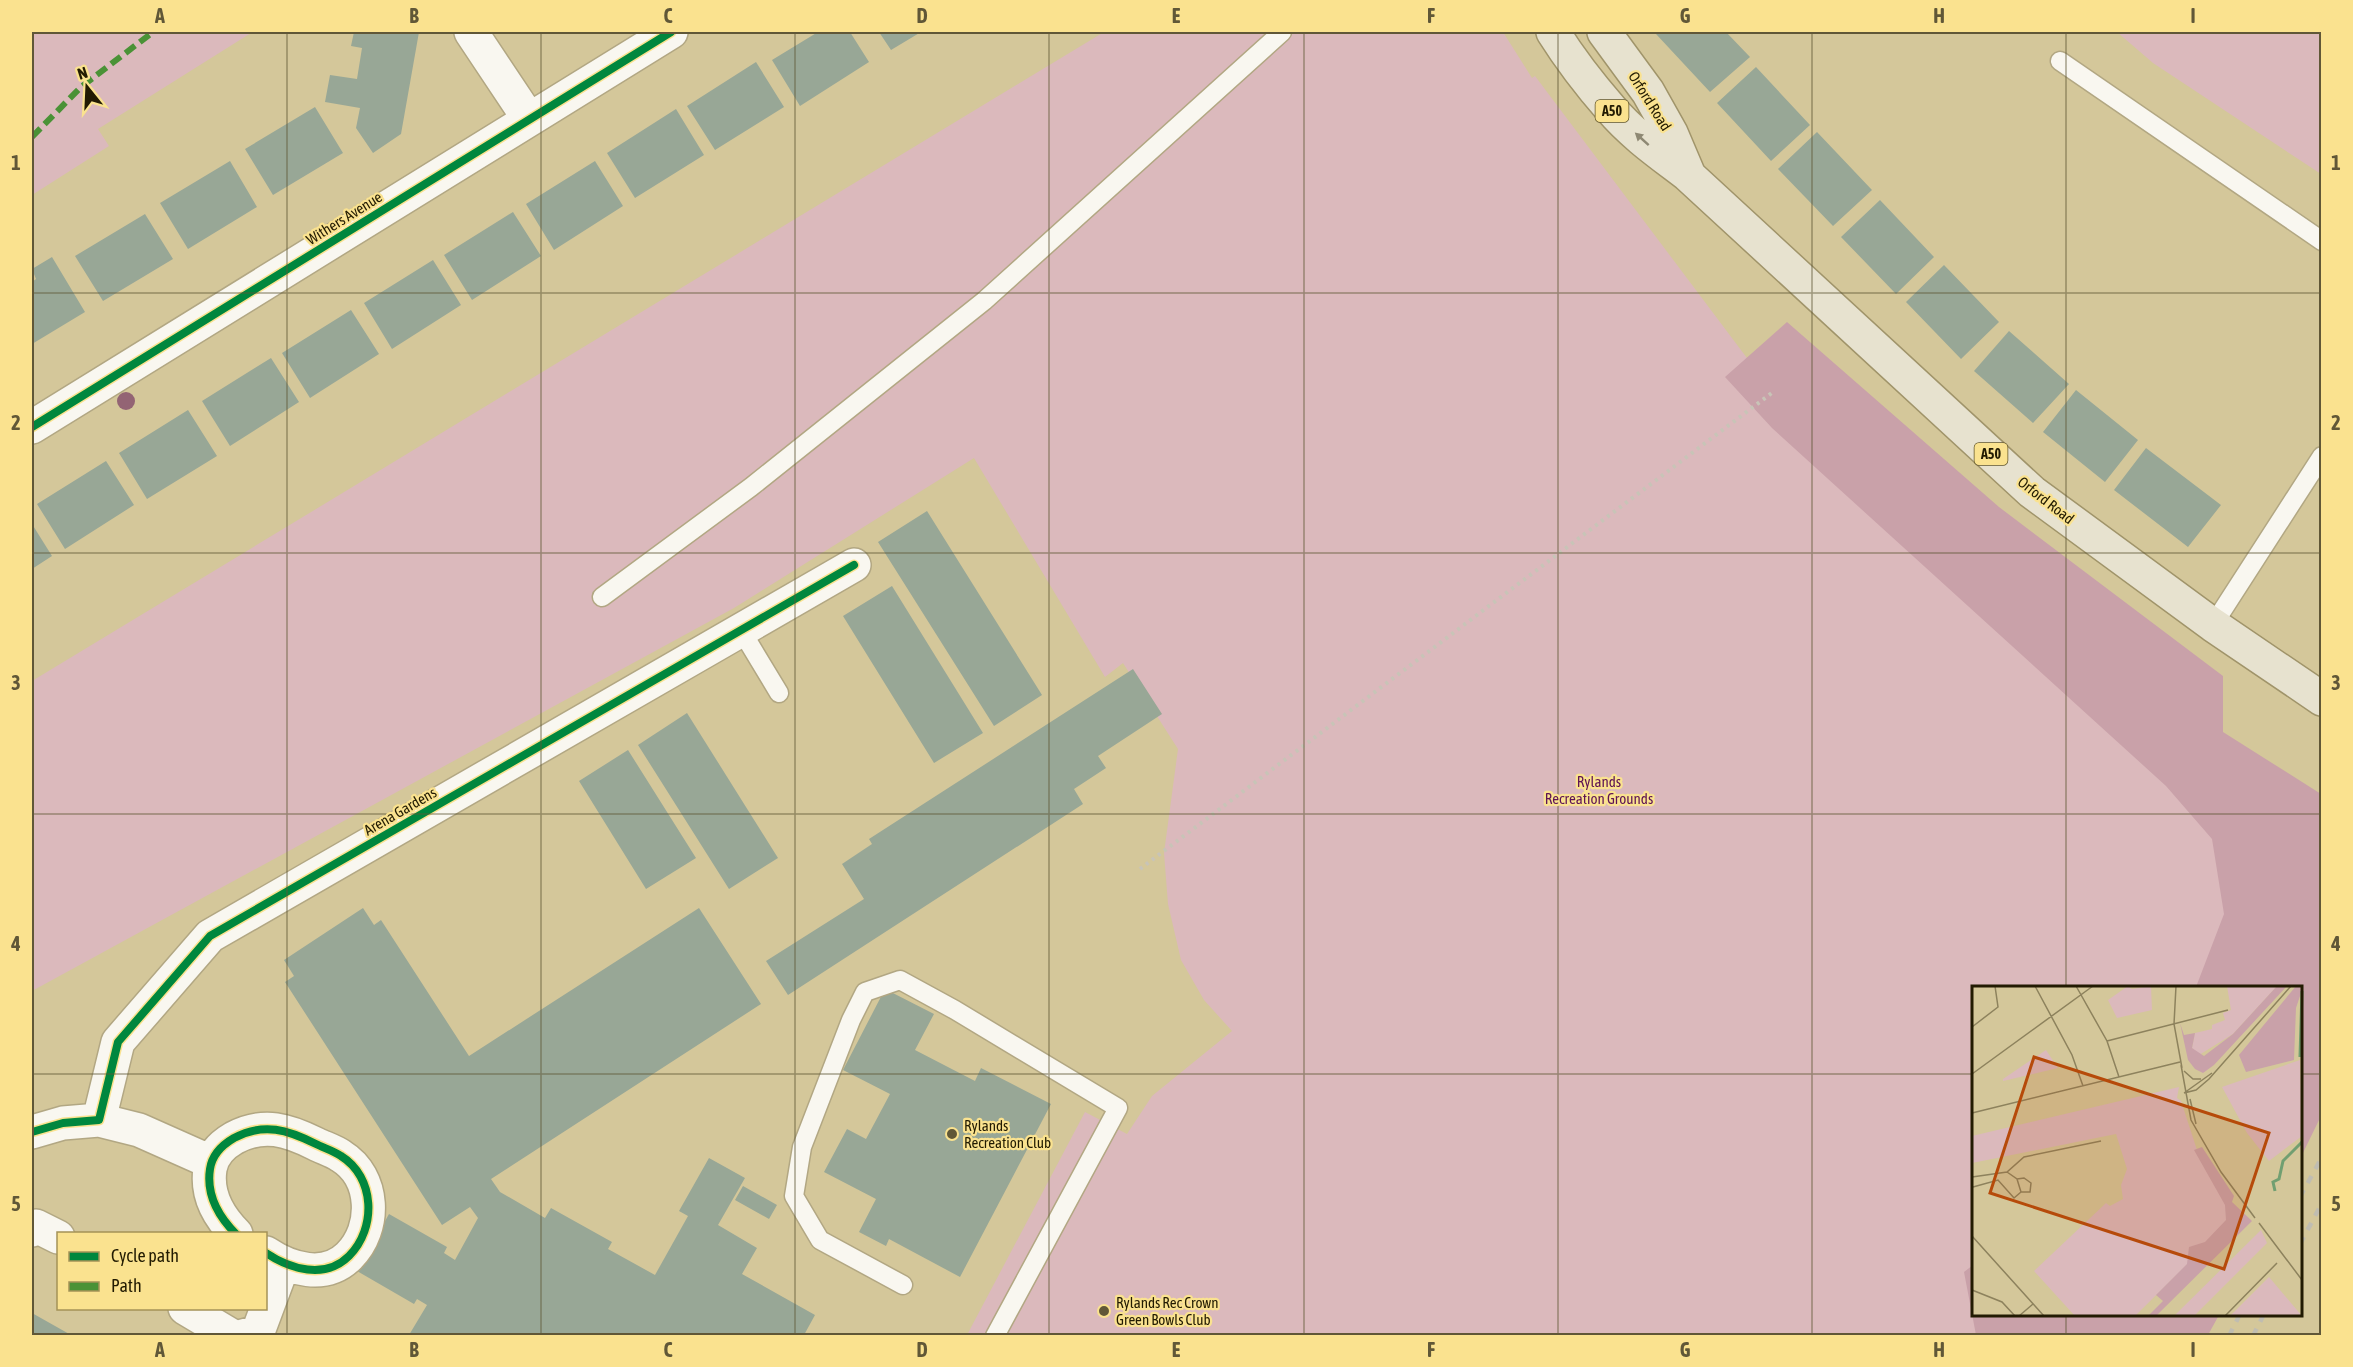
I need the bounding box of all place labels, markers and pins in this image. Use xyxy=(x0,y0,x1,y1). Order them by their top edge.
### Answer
place label: Rylands Recreation Club xyxy=(964,1117,1051,1151)
marker: Rylands Recreation Club xyxy=(945,1127,959,1141)
place label: Rylands Rec Crown Green Bowls Club xyxy=(1116,1294,1219,1328)
marker: Rylands Rec Crown Green Bowls Club xyxy=(1097,1304,1111,1318)

